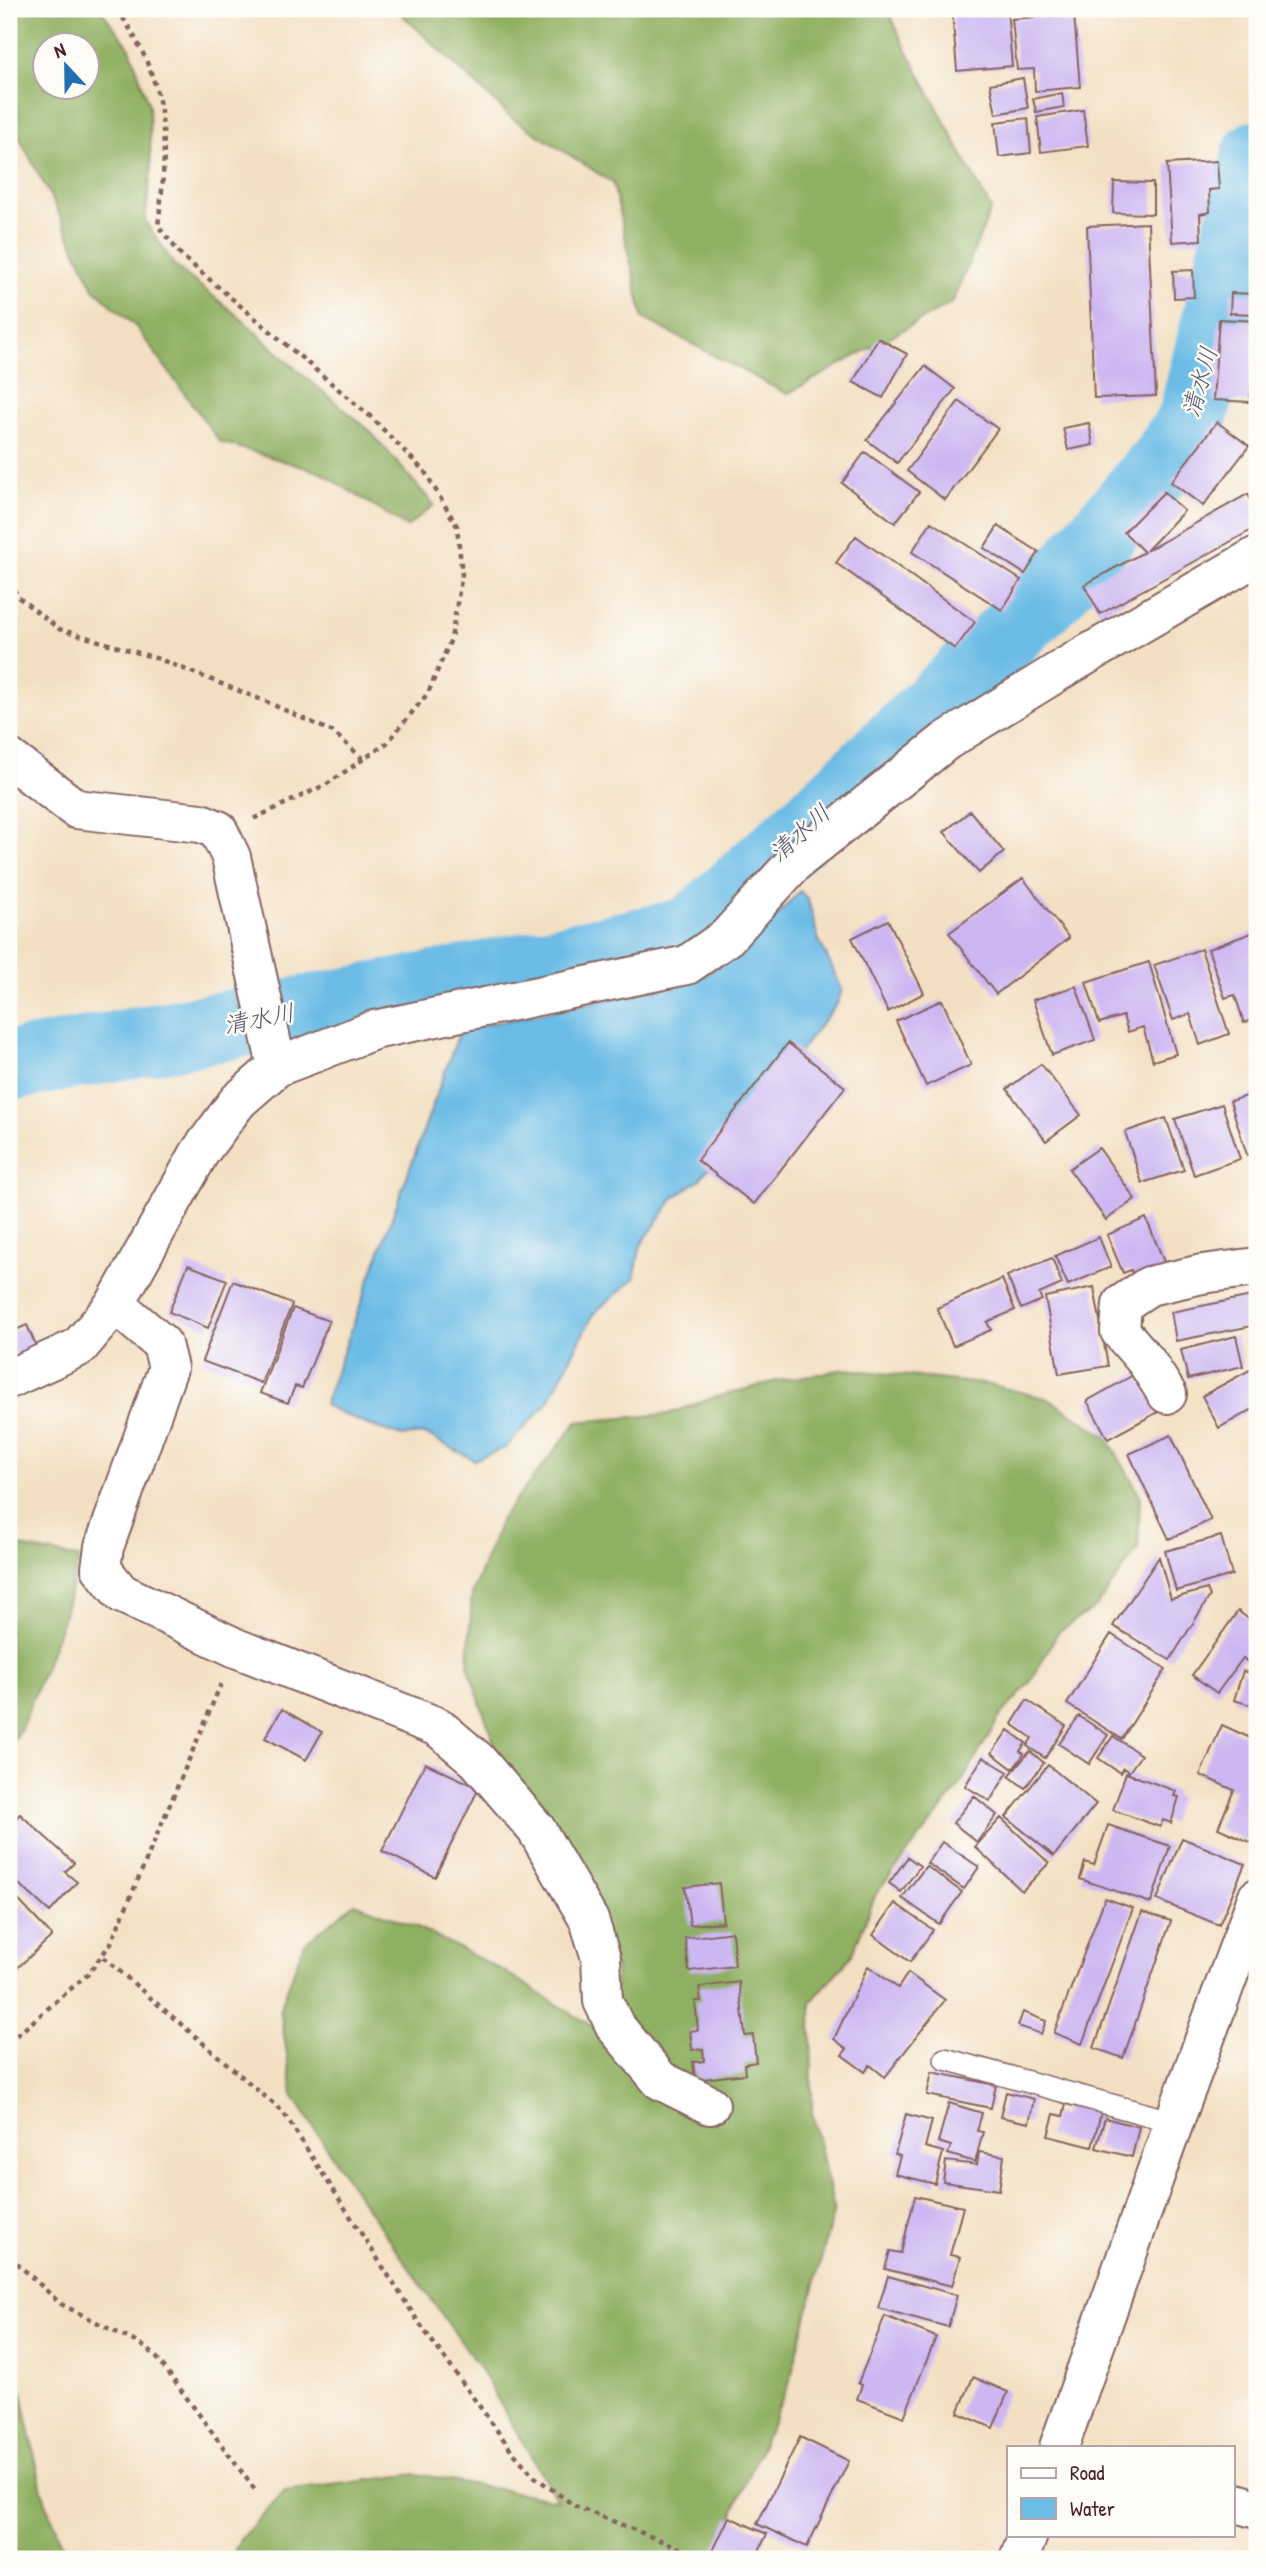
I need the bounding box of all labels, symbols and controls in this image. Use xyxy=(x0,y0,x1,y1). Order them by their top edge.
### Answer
north arrow xyxy=(32,32,102,102)
text: N xyxy=(50,36,69,64)
water label: 清水川 xyxy=(1174,343,1224,421)
water label: 清水川 xyxy=(762,796,837,868)
water label: 清水川 xyxy=(220,995,297,1041)
legend xyxy=(1007,2446,1234,2536)
text: Road xyxy=(1070,2458,1104,2487)
text: Water xyxy=(1070,2494,1115,2523)

